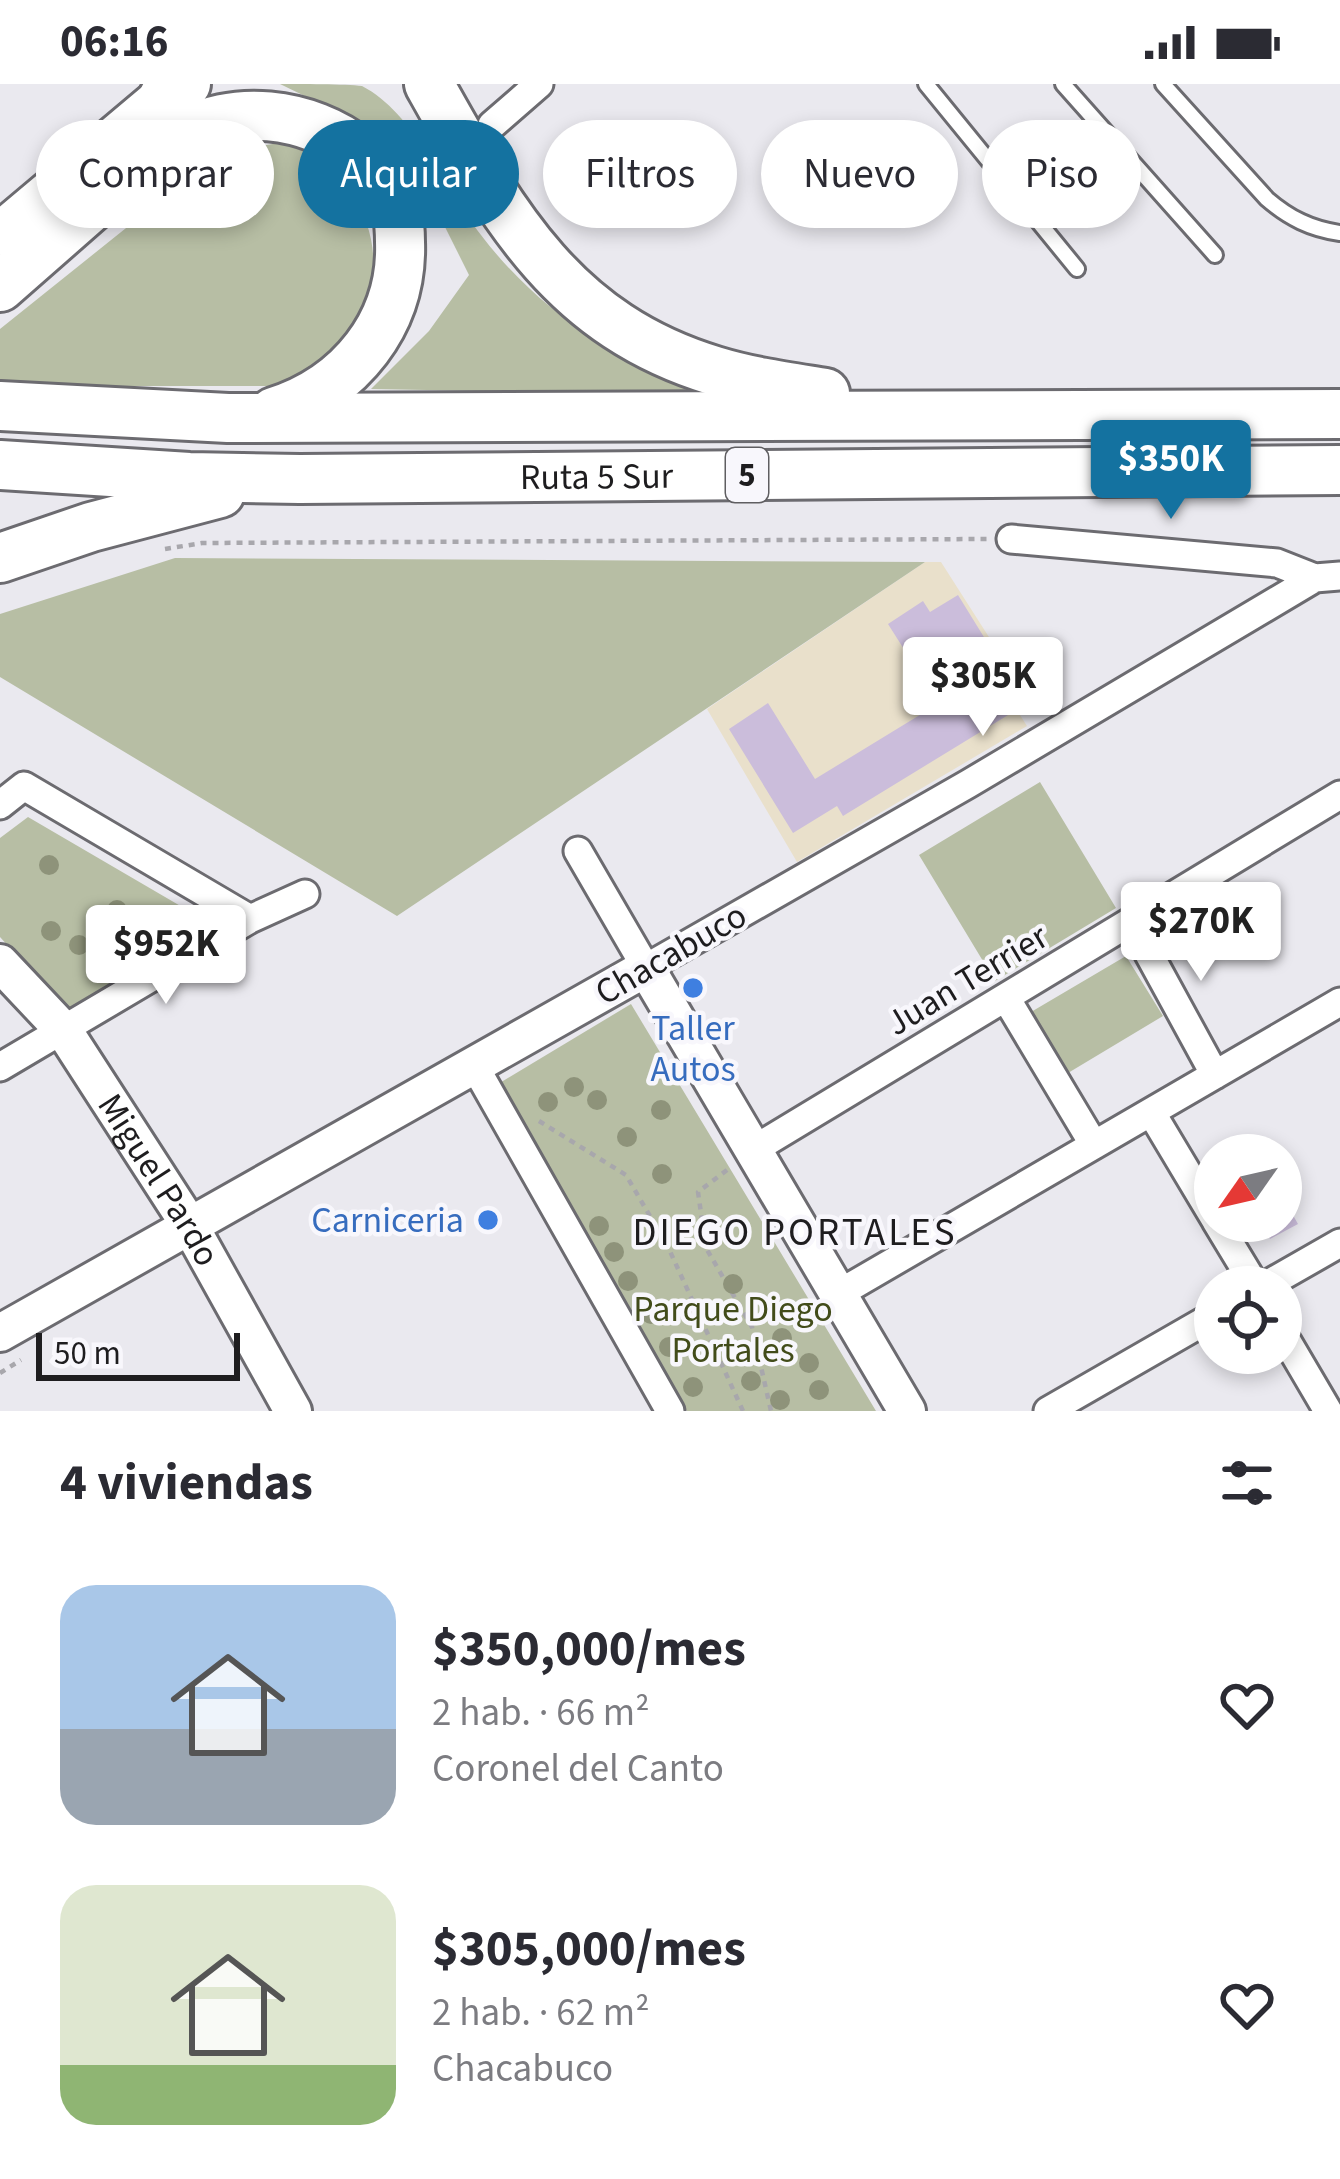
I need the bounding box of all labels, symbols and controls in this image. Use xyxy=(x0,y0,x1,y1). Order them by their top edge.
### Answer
text: 06:16 xyxy=(60,10,169,74)
chip: Comprar xyxy=(36,120,274,228)
chip: Alquilar xyxy=(298,120,519,228)
chip: Filtros xyxy=(543,120,737,228)
chip: Nuevo xyxy=(761,120,958,228)
chip: Piso xyxy=(982,120,1141,228)
pin: $350K xyxy=(1087,420,1255,522)
text: $350K xyxy=(1118,431,1224,487)
road number: 5 xyxy=(726,448,768,502)
street label: Ruta 5 Sur xyxy=(520,450,674,503)
pin: $305K xyxy=(899,637,1067,739)
text: $305K xyxy=(930,648,1036,704)
pin: $270K xyxy=(1117,882,1285,984)
street label: Chacabuco xyxy=(586,890,756,1018)
text: $270K xyxy=(1148,893,1254,949)
pin: $952K xyxy=(82,905,250,1007)
street label: Juan Terrier xyxy=(876,911,1058,1048)
text: $952K xyxy=(113,916,219,972)
marker: Taller Autos xyxy=(680,975,706,1001)
place label: Taller Autos xyxy=(650,1003,736,1095)
street label: Miguel Pardo xyxy=(85,1083,233,1275)
north arrow xyxy=(1194,1134,1302,1242)
map controls xyxy=(1194,1134,1302,1374)
place label: Carniceria xyxy=(311,1195,464,1246)
district label: DIEGO PORTALES xyxy=(632,1205,958,1261)
marker: Carniceria xyxy=(475,1207,501,1233)
button: locate xyxy=(1194,1266,1302,1374)
park label: Parque Diego Portales xyxy=(633,1284,833,1376)
scale bar xyxy=(36,1327,240,1380)
text: 50 m xyxy=(54,1330,121,1377)
text: 4 viviendas xyxy=(60,1447,313,1519)
icon: filters xyxy=(1214,1450,1280,1516)
text: $350,000/mes xyxy=(432,1613,746,1685)
icon: home xyxy=(156,1633,300,1777)
icon: heart xyxy=(1214,1672,1280,1738)
text: 2 hab. · 66 m² xyxy=(432,1685,649,1741)
text: Coronel del Canto xyxy=(432,1741,724,1797)
text: $305,000/mes xyxy=(432,1913,746,1985)
icon: home xyxy=(156,1933,300,2077)
icon: heart xyxy=(1214,1972,1280,2038)
text: 2 hab. · 62 m² xyxy=(432,1985,649,2041)
text: Chacabuco xyxy=(432,2041,613,2097)

